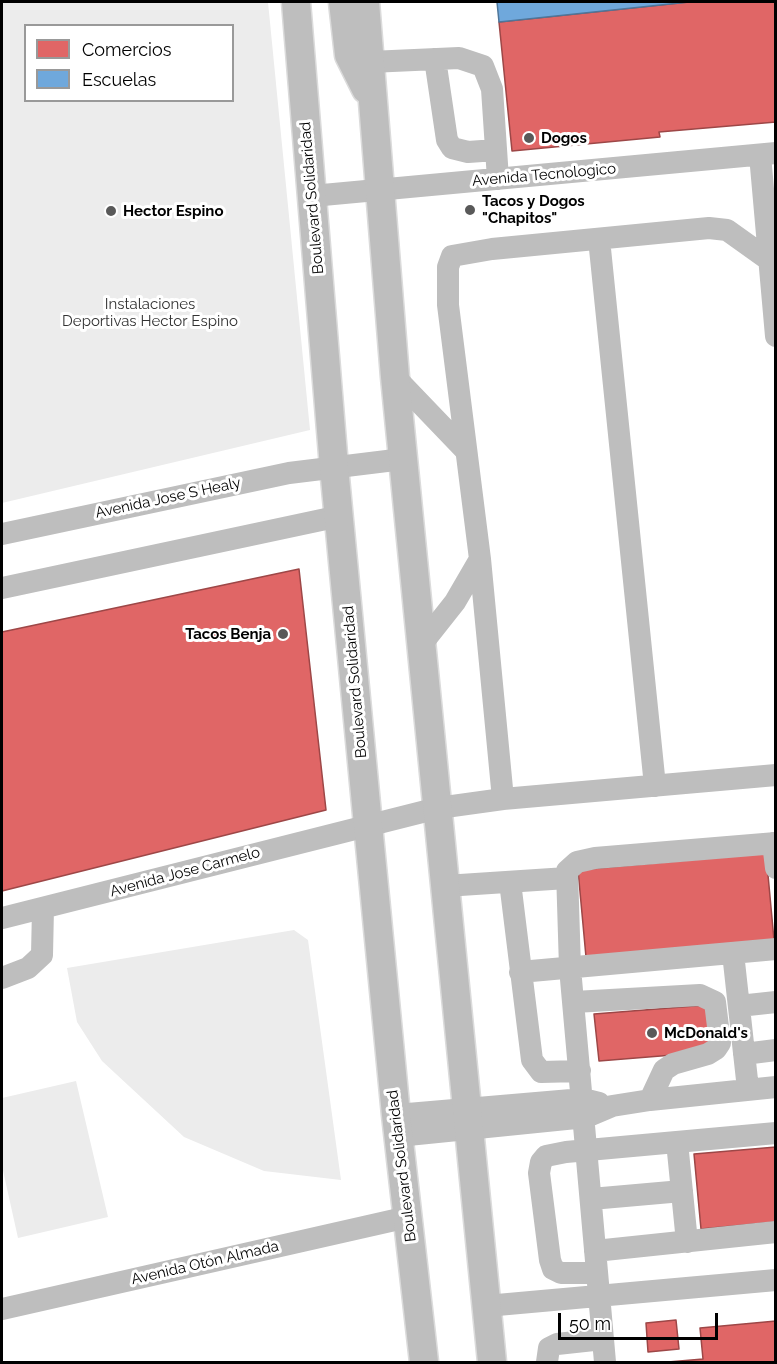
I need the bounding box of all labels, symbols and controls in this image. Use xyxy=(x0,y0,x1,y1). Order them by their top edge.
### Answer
legend xyxy=(24,24,234,102)
text: Comercios xyxy=(82,39,171,60)
text: Escuelas xyxy=(82,69,156,90)
street label: Boulevard Solidaridad xyxy=(296,121,328,275)
place label: Dogos xyxy=(541,129,587,147)
marker: Dogos xyxy=(522,131,536,145)
street label: Avenida Tecnologico xyxy=(471,160,617,190)
place label: Tacos y Dogos "Chapitos" xyxy=(482,192,585,227)
place label: Hector Espino xyxy=(123,202,224,220)
marker: Tacos y Dogos "Chapitos" xyxy=(463,203,477,217)
marker: Hector Espino xyxy=(104,204,118,218)
park label: Instalaciones Deportivas Hector Espino xyxy=(62,295,238,330)
street label: Avenida Jose S Healy xyxy=(94,474,242,522)
street label: Boulevard Solidaridad xyxy=(339,605,371,759)
place label: Tacos Benja xyxy=(185,625,271,643)
marker: Tacos Benja xyxy=(276,627,290,641)
street label: Avenida Jose Carmelo xyxy=(108,843,262,901)
place label: McDonald's xyxy=(664,1024,748,1042)
marker: McDonald's xyxy=(645,1026,659,1040)
street label: Boulevard Solidaridad xyxy=(384,1089,420,1243)
street label: Avenida Otón Almada xyxy=(129,1237,281,1289)
scale bar xyxy=(561,1301,722,1339)
text: 50 m xyxy=(569,1313,611,1334)

